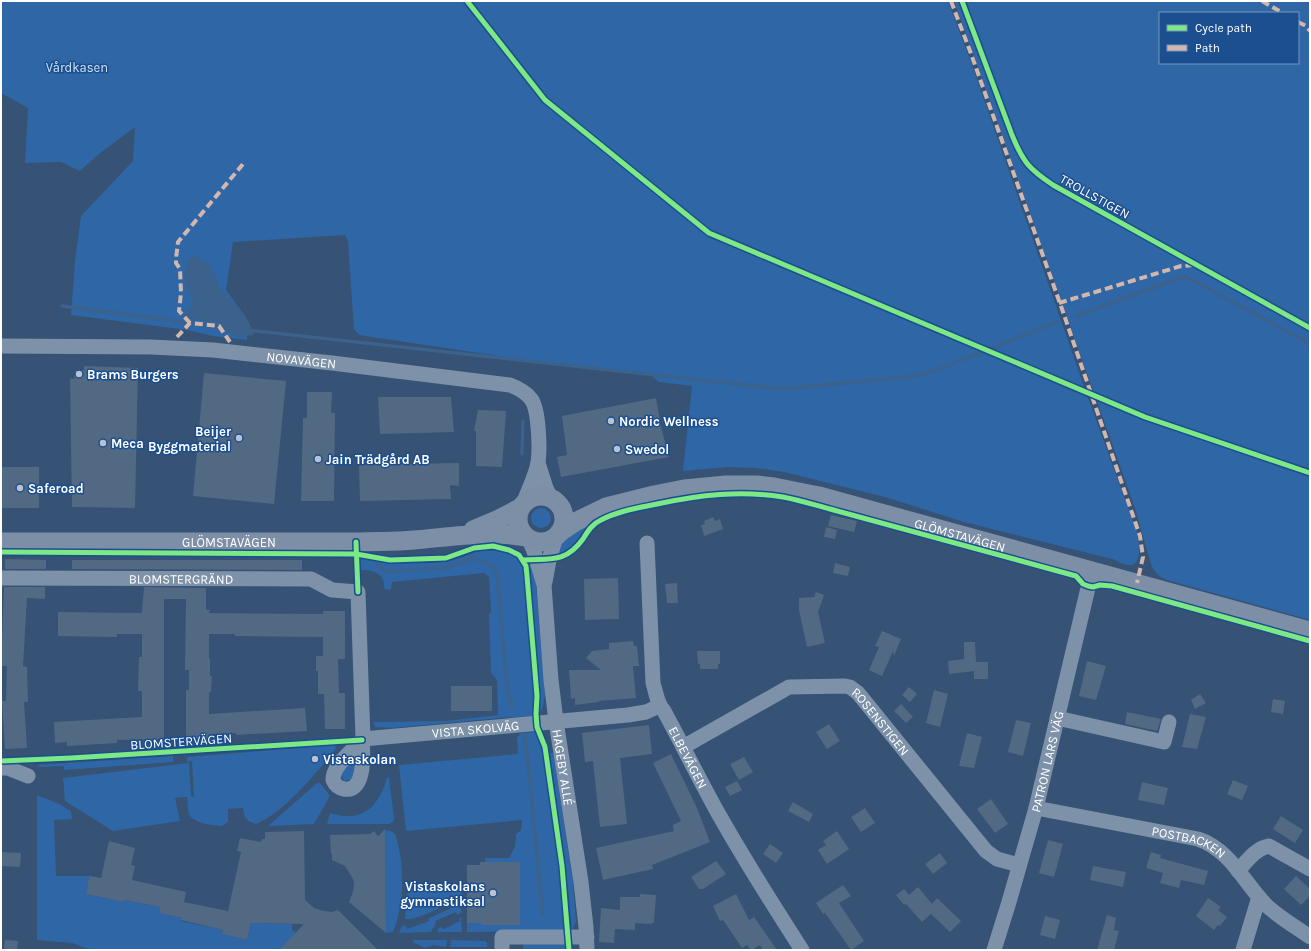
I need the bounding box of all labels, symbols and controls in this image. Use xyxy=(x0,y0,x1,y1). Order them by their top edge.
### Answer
legend xyxy=(1159,12,1299,64)
text: Cycle path xyxy=(1195,21,1252,35)
text: Path xyxy=(1195,41,1220,55)
park label: Vårdkasen xyxy=(46,60,108,75)
street label: TROLLSTIGEN xyxy=(1057,171,1132,222)
street label: NOVAVÄGEN xyxy=(266,349,337,371)
place label: Brams Burgers xyxy=(87,367,179,382)
marker: Brams Burgers xyxy=(74,369,84,379)
place label: Nordic Wellness xyxy=(619,414,719,429)
marker: Nordic Wellness xyxy=(606,416,616,426)
place label: Beijer Byggmaterial xyxy=(148,424,232,454)
marker: Beijer Byggmaterial xyxy=(234,433,244,443)
place label: Meca xyxy=(111,436,144,451)
marker: Meca xyxy=(98,438,108,448)
place label: Swedol xyxy=(625,442,669,457)
marker: Swedol xyxy=(612,444,622,454)
place label: Jain Trädgård AB xyxy=(326,452,430,467)
marker: Jain Trädgård AB xyxy=(313,454,323,464)
place label: Saferoad xyxy=(28,481,84,496)
marker: Saferoad xyxy=(15,483,25,493)
street label: GLÖMSTAVÄGEN xyxy=(913,516,1007,555)
street label: GLÖMSTAVÄGEN xyxy=(182,534,276,550)
street label: BLOMSTERGRÄND xyxy=(129,571,233,587)
street label: ROSENSTIGEN xyxy=(849,684,912,758)
street label: PATRON LARS VÄG xyxy=(1028,709,1067,814)
street label: VISTA SKOLVÄG xyxy=(431,718,520,741)
street label: ELBEVÄGEN xyxy=(666,724,710,791)
street label: HAGEBY ALLÉ xyxy=(549,728,578,807)
street label: BLOMSTERVÄGEN xyxy=(129,729,233,753)
place label: Vistaskolan xyxy=(323,752,396,767)
marker: Vistaskolan xyxy=(310,754,320,764)
street label: POSTBACKEN xyxy=(1151,823,1229,861)
place label: Vistaskolans gymnastiksal xyxy=(400,879,485,909)
marker: Vistaskolans gymnastiksal xyxy=(488,888,498,898)

